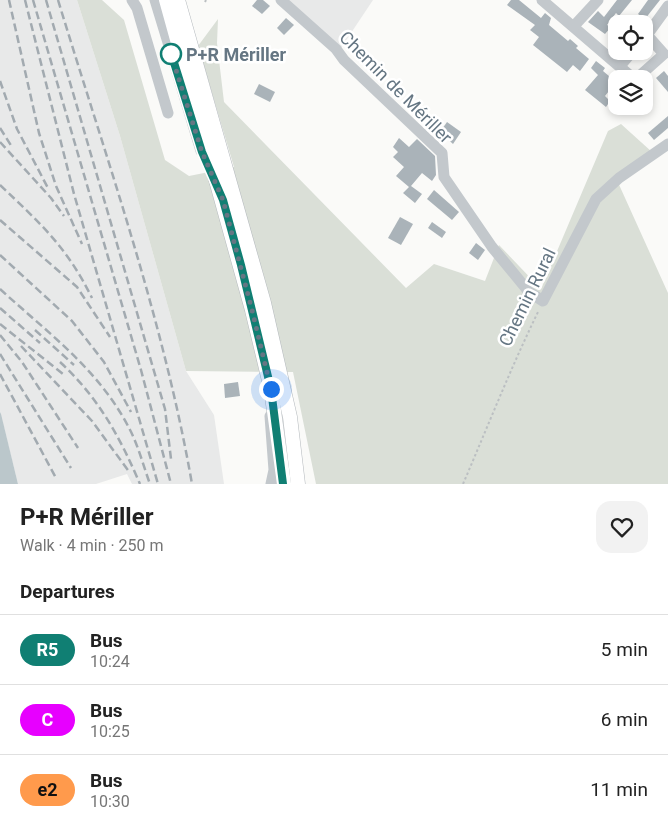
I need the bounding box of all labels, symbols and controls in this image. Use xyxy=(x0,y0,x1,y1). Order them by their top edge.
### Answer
map controls xyxy=(608,15,653,115)
button: locate xyxy=(608,15,653,60)
street label: Chemin de Mériller xyxy=(336,27,456,147)
marker: P+R Mériller xyxy=(160,43,182,65)
place label: P+R Mériller xyxy=(186,44,286,65)
button: layers xyxy=(608,70,653,115)
street label: Chemin Rural xyxy=(494,244,560,350)
your location xyxy=(259,377,284,402)
button: heart xyxy=(596,501,648,553)
text: P+R Mériller xyxy=(20,503,153,531)
text: Walk · 4 min · 250 m xyxy=(20,536,164,555)
text: Departures xyxy=(20,580,115,603)
text: Bus xyxy=(90,629,123,652)
text: 5 min xyxy=(601,638,648,661)
text: R5 xyxy=(37,639,58,660)
text: 10:24 xyxy=(90,652,130,671)
text: Bus xyxy=(90,699,123,722)
text: 6 min xyxy=(601,708,648,731)
text: C xyxy=(42,709,53,730)
text: 10:25 xyxy=(90,722,130,741)
text: Bus xyxy=(90,769,123,792)
text: 11 min xyxy=(590,778,648,801)
text: e2 xyxy=(37,779,58,800)
text: 10:30 xyxy=(90,792,130,811)

